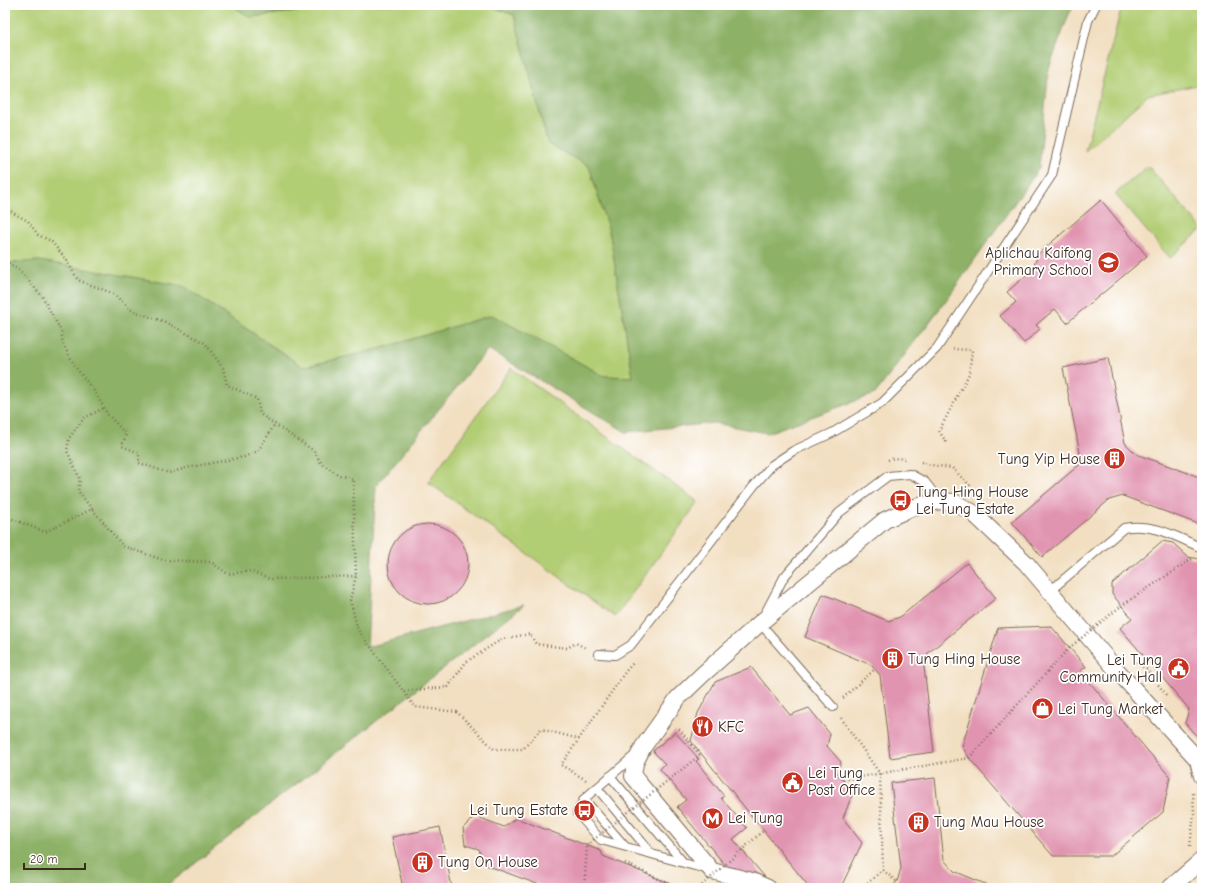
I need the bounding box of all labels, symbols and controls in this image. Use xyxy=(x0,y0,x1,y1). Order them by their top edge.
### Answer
place label: Aplichau Kaifong Primary School xyxy=(985,244,1092,279)
school or university icon: Aplichau Kaifong Primary School xyxy=(1095,249,1121,275)
building icon: Tung Yip House xyxy=(1102,446,1128,472)
place label: Tung Yip House xyxy=(998,450,1100,468)
place label: Tung Hing House Lei Tung Estate xyxy=(916,483,1029,518)
bus stop icon: Tung Hing House Lei Tung Estate xyxy=(888,488,914,514)
building icon: Tung Hing House xyxy=(879,646,905,672)
place label: Tung Hing House xyxy=(908,650,1021,668)
place label: Lei Tung Community Hall xyxy=(1060,651,1162,686)
public building icon: Lei Tung Community Hall xyxy=(1165,656,1191,682)
shop icon: Lei Tung Market xyxy=(1030,696,1056,722)
place label: Lei Tung Market xyxy=(1058,700,1164,718)
restaurant icon: KFC xyxy=(689,714,715,740)
place label: KFC xyxy=(718,718,744,736)
place label: Lei Tung Post Office xyxy=(808,764,876,799)
public building icon: Lei Tung Post Office xyxy=(780,769,806,795)
bus stop icon: Lei Tung Estate xyxy=(571,797,597,823)
place label: Lei Tung Estate xyxy=(470,801,568,819)
metro station icon: Lei Tung xyxy=(699,805,725,831)
place label: Lei Tung xyxy=(728,809,783,827)
building icon: Tung Mau House xyxy=(905,809,931,835)
place label: Tung Mau House xyxy=(934,813,1044,831)
scale bar xyxy=(24,845,85,871)
building icon: Tung On House xyxy=(409,849,435,875)
text: 20 m xyxy=(30,852,58,866)
place label: Tung On House xyxy=(438,853,538,871)

